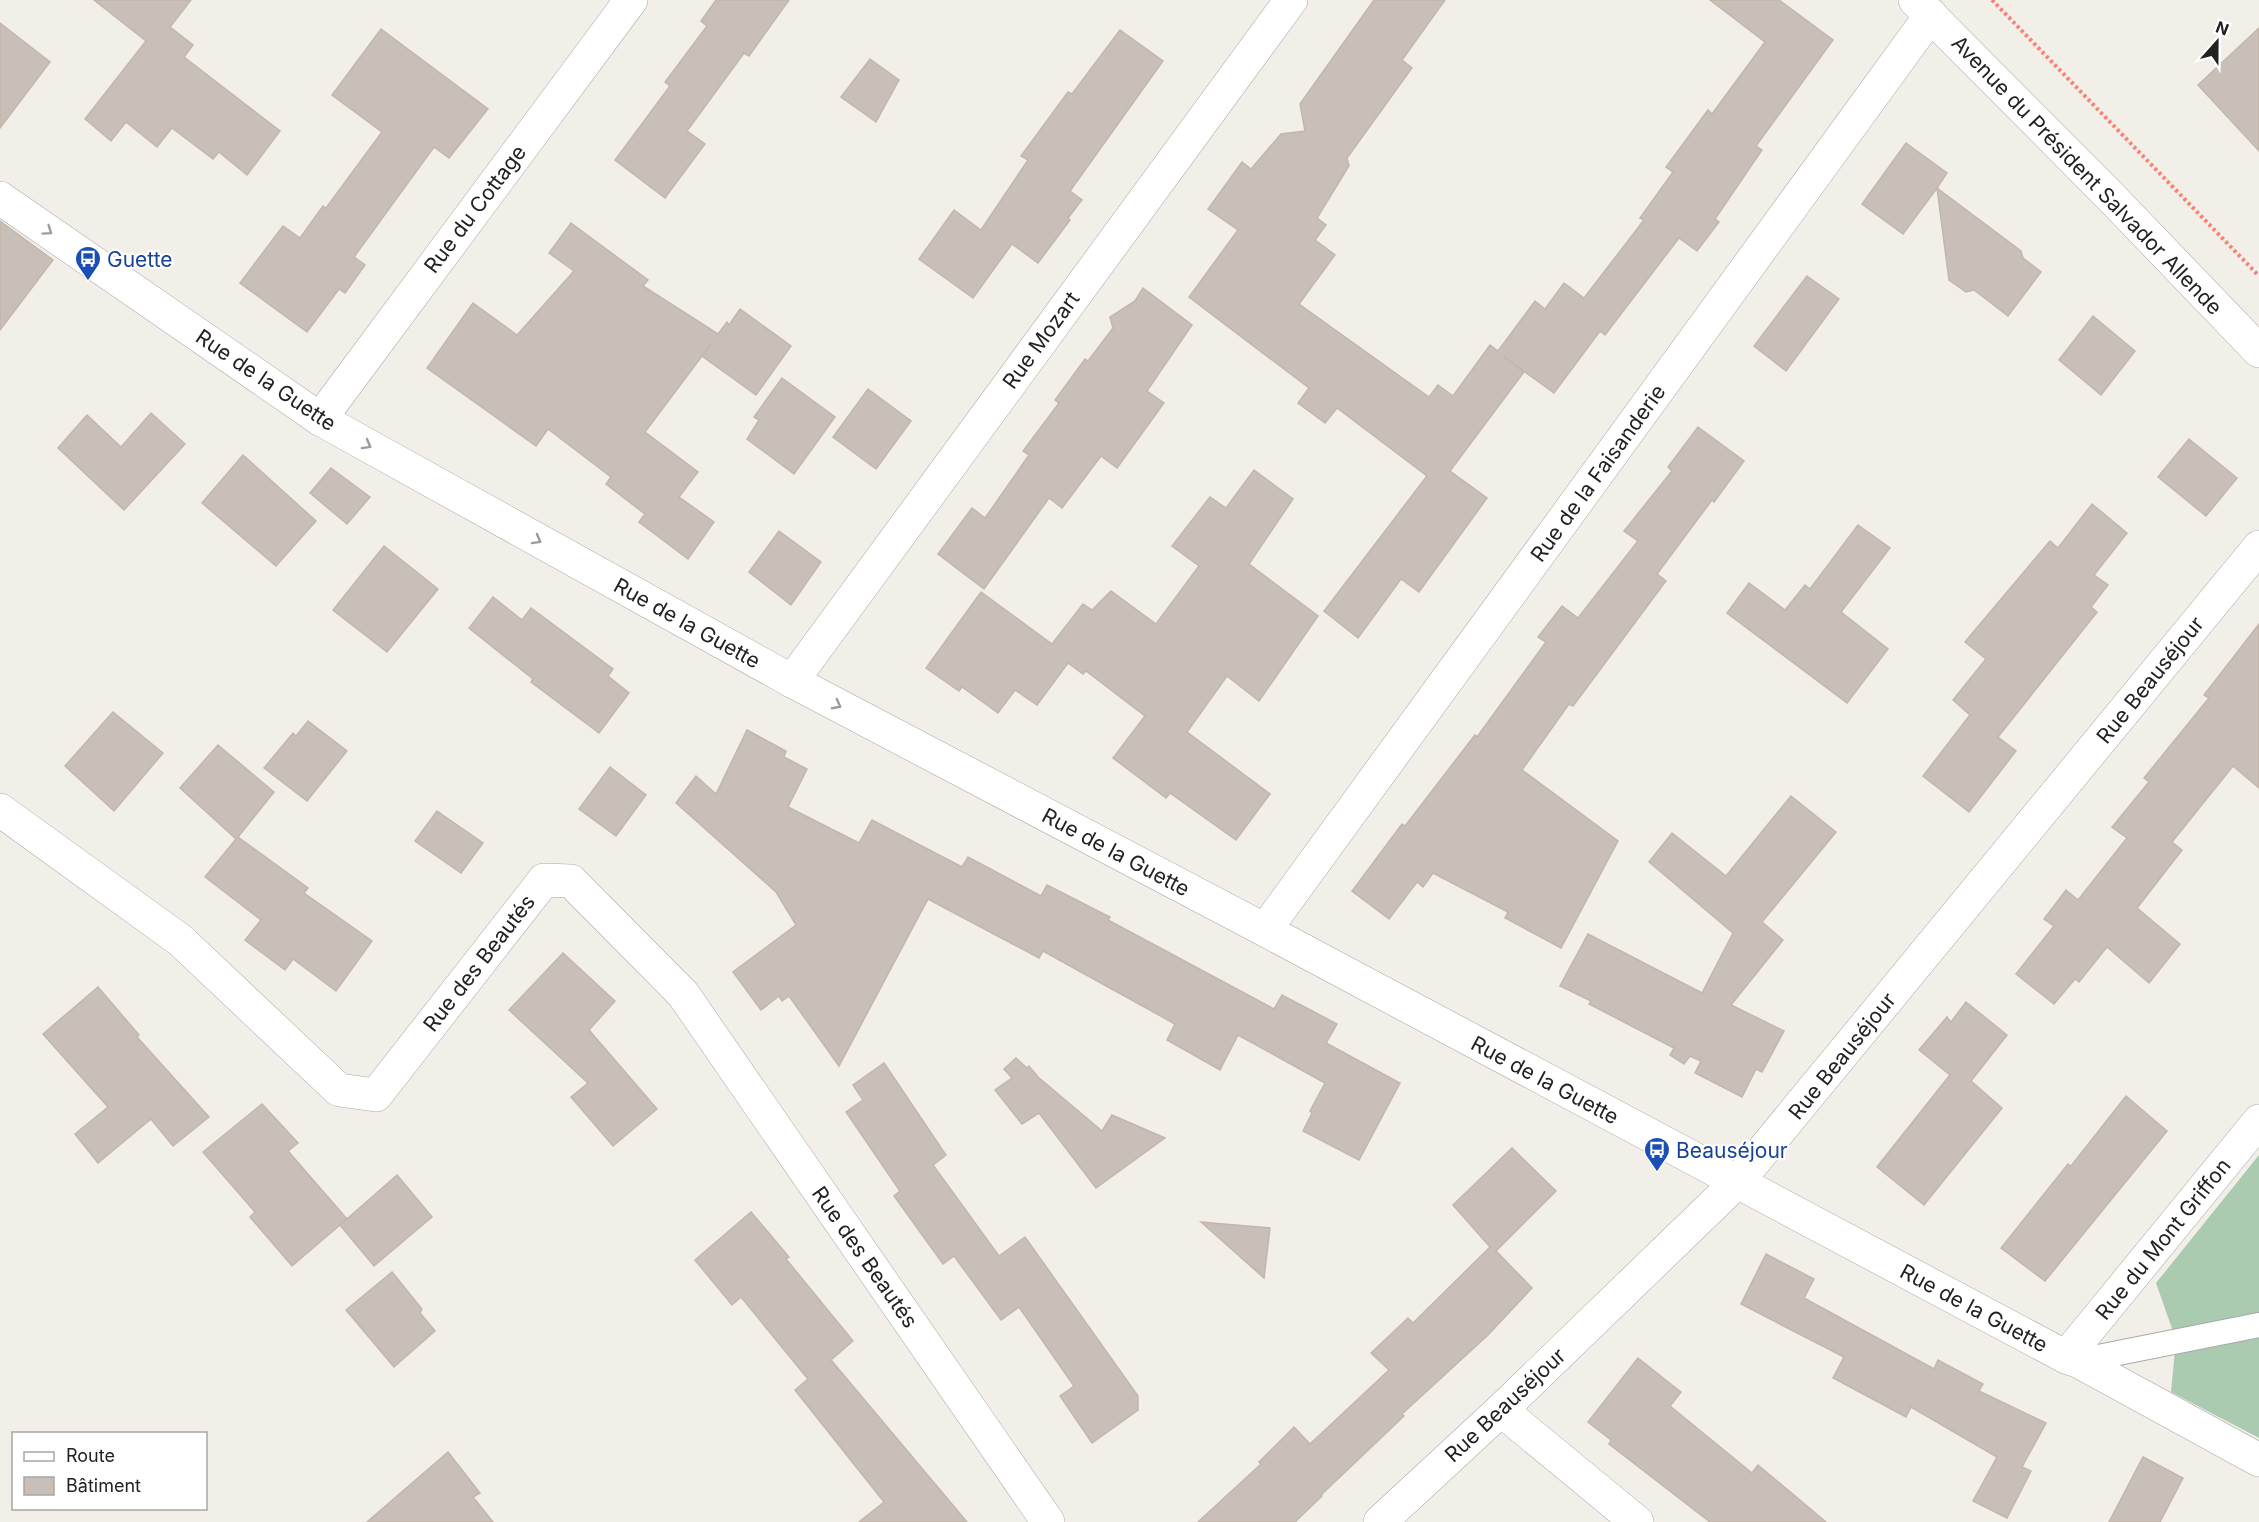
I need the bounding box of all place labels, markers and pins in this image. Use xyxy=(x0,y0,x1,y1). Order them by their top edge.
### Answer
bus stop icon: Guette xyxy=(73,244,103,282)
place label: Guette xyxy=(107,247,173,272)
bus stop icon: Beauséjour xyxy=(1642,1135,1672,1173)
place label: Beauséjour xyxy=(1676,1138,1788,1163)

